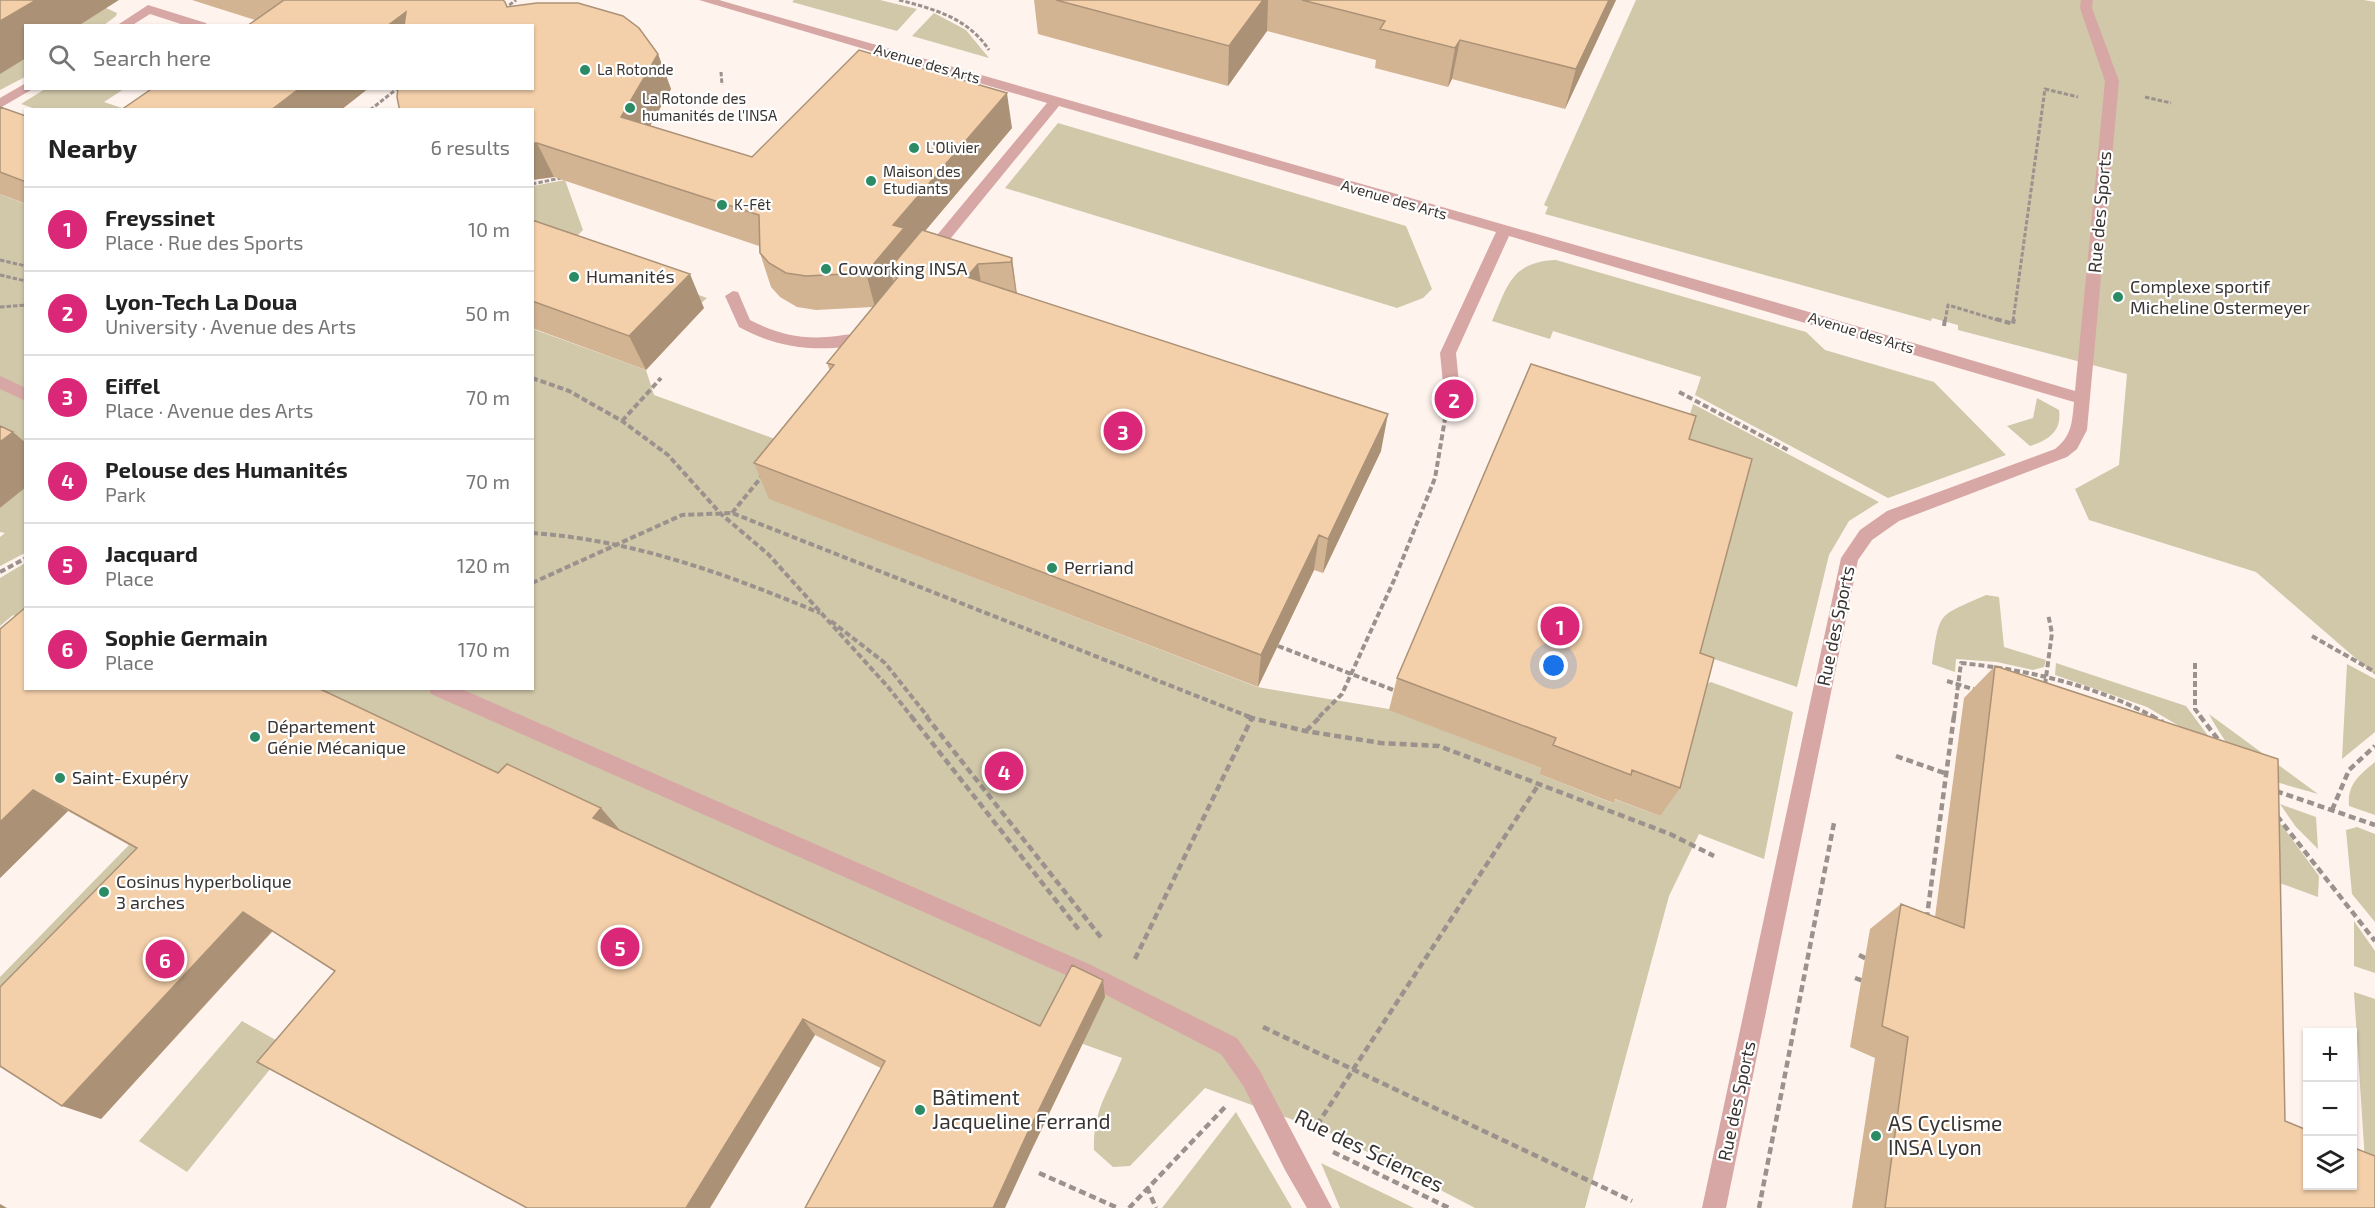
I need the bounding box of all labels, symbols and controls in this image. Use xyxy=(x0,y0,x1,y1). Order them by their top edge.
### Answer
search box xyxy=(24,24,534,90)
street label: Avenue des Arts xyxy=(872,39,982,87)
icon: search xyxy=(45,41,78,74)
text: Search here xyxy=(93,44,211,70)
place label: La Rotonde xyxy=(597,60,674,78)
marker: La Rotonde xyxy=(578,63,592,77)
place label: La Rotonde des humanités de l'INSA xyxy=(642,89,778,124)
marker: La Rotonde des humanités de l'INSA xyxy=(623,101,637,115)
text: Nearby xyxy=(48,132,137,163)
text: 6 results xyxy=(430,135,510,159)
place label: L'Olivier xyxy=(926,138,980,156)
marker: L'Olivier xyxy=(907,141,921,155)
street label: Rue des Sports xyxy=(2083,150,2115,274)
place label: Maison des Etudiants xyxy=(883,162,961,197)
marker: Maison des Etudiants xyxy=(864,174,878,188)
street label: Avenue des Arts xyxy=(1339,175,1449,223)
place label: K-Fêt xyxy=(734,195,771,213)
marker: K-Fêt xyxy=(715,198,729,212)
text: Freyssinet xyxy=(105,204,215,230)
text: 1 xyxy=(63,217,72,241)
text: 10 m xyxy=(468,217,510,241)
text: Place · Rue des Sports xyxy=(105,230,303,254)
place label: Coworking INSA xyxy=(838,257,968,279)
marker: Coworking INSA xyxy=(819,262,833,276)
place label: Humanités xyxy=(586,265,675,287)
marker: Humanités xyxy=(567,270,581,284)
place label: Complexe sportif Micheline Ostermeyer xyxy=(2130,275,2310,318)
text: Lyon-Tech La Doua xyxy=(105,288,297,314)
marker: Complexe sportif Micheline Ostermeyer xyxy=(2111,290,2125,304)
text: 2 xyxy=(62,301,73,325)
text: 50 m xyxy=(465,301,510,325)
street label: Avenue des Arts xyxy=(1806,307,1916,357)
text: University · Avenue des Arts xyxy=(105,314,356,338)
text: Eiffel xyxy=(105,372,160,398)
pin: 2 xyxy=(1434,376,1474,422)
text: 3 xyxy=(62,385,73,409)
text: 70 m xyxy=(466,385,510,409)
text: Place · Avenue des Arts xyxy=(105,398,313,422)
pin: 3 xyxy=(1104,408,1142,454)
text: Pelouse des Humanités xyxy=(105,456,348,482)
text: 4 xyxy=(61,469,74,493)
text: 70 m xyxy=(466,469,510,493)
text: Park xyxy=(105,482,146,506)
text: Jacquard xyxy=(105,540,198,566)
text: 5 xyxy=(62,553,73,577)
text: 120 m xyxy=(457,553,510,577)
place label: Perriand xyxy=(1064,556,1134,578)
marker: Perriand xyxy=(1045,561,1059,575)
street label: Rue des Sports xyxy=(1812,564,1858,688)
text: Place xyxy=(105,566,154,590)
pin: 1 xyxy=(1540,604,1580,648)
text: Sophie Germain xyxy=(105,624,268,650)
text: 6 xyxy=(62,637,73,661)
text: 170 m xyxy=(458,637,510,661)
text: Place xyxy=(105,650,154,674)
your location xyxy=(1539,651,1568,680)
place label: Département Génie Mécanique xyxy=(267,715,406,758)
marker: Département Génie Mécanique xyxy=(248,730,262,744)
pin: 4 xyxy=(984,748,1024,794)
place label: Saint-Exupéry xyxy=(72,766,189,788)
marker: Saint-Exupéry xyxy=(53,771,67,785)
place label: Cosinus hyperbolique 3 arches xyxy=(116,870,292,913)
marker: Cosinus hyperbolique 3 arches xyxy=(97,885,111,899)
pin: 5 xyxy=(600,924,640,970)
pin: 6 xyxy=(146,936,184,982)
map controls xyxy=(2303,1028,2357,1190)
button: + xyxy=(2303,1028,2357,1082)
street label: Rue des Sports xyxy=(1713,1039,1759,1163)
button: − xyxy=(2303,1082,2357,1136)
place label: Bâtiment Jacqueline Ferrand xyxy=(932,1084,1110,1133)
marker: Bâtiment Jacqueline Ferrand xyxy=(913,1103,927,1117)
street label: Rue des Sciences xyxy=(1291,1103,1448,1196)
place label: AS Cyclisme INSA Lyon xyxy=(1888,1110,2002,1159)
marker: AS Cyclisme INSA Lyon xyxy=(1869,1129,1883,1143)
button: layers xyxy=(2303,1136,2357,1190)

